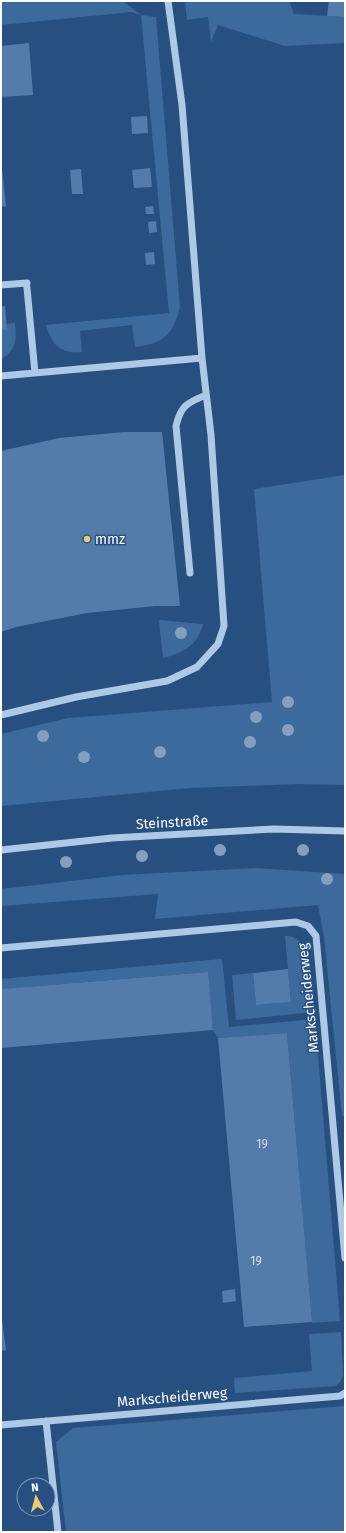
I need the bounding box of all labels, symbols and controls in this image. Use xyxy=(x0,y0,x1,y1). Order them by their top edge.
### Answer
place label: mmz xyxy=(95,531,125,548)
marker: mmz xyxy=(82,534,92,544)
street label: Steinstraße xyxy=(135,812,209,833)
street label: Markscheiderweg xyxy=(294,941,323,1054)
house number: 19 xyxy=(256,1137,268,1151)
house number: 19 xyxy=(250,1254,262,1268)
street label: Markscheiderweg xyxy=(116,1384,228,1411)
north arrow xyxy=(16,1477,56,1517)
text: N xyxy=(30,1481,39,1494)

